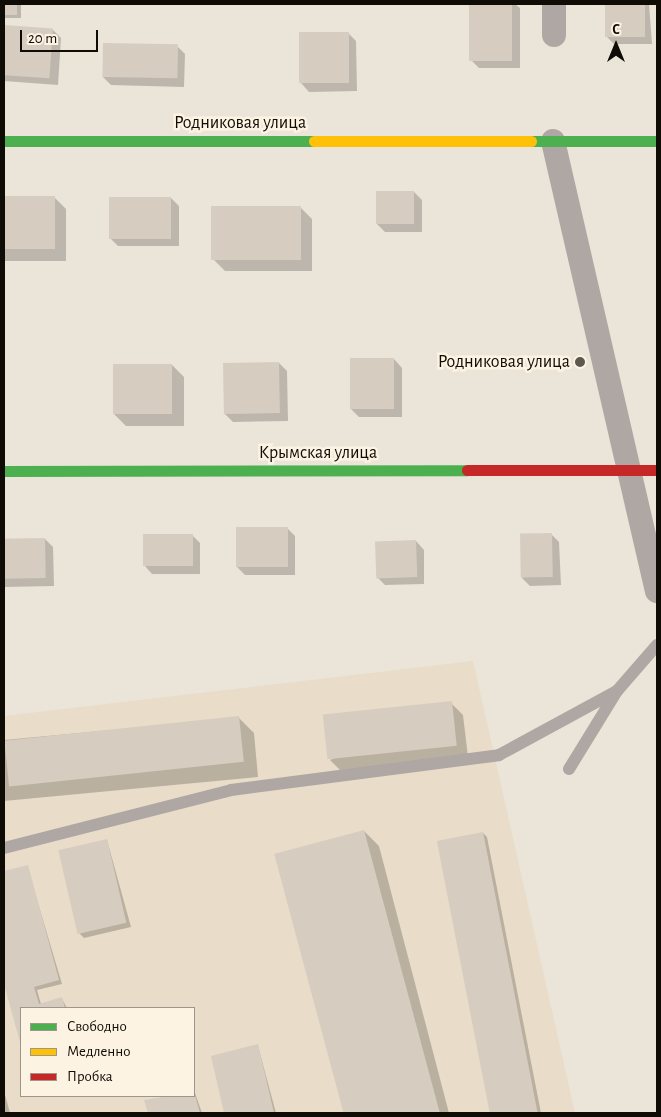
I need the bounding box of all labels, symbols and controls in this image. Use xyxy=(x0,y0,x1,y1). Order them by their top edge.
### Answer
scale bar xyxy=(22,20,100,52)
north arrow xyxy=(591,20,641,70)
text: С xyxy=(612,23,620,37)
text: 20 m xyxy=(28,31,57,46)
street label: Родниковая улица xyxy=(174,112,306,134)
place label: Родниковая улица xyxy=(438,351,570,373)
marker: Родниковая улица xyxy=(574,356,586,368)
street label: Крымская улица xyxy=(259,442,377,464)
legend xyxy=(20,1007,195,1097)
text: Свободно xyxy=(67,1019,127,1034)
text: Медленно xyxy=(67,1044,131,1059)
text: Пробка xyxy=(67,1069,113,1084)

